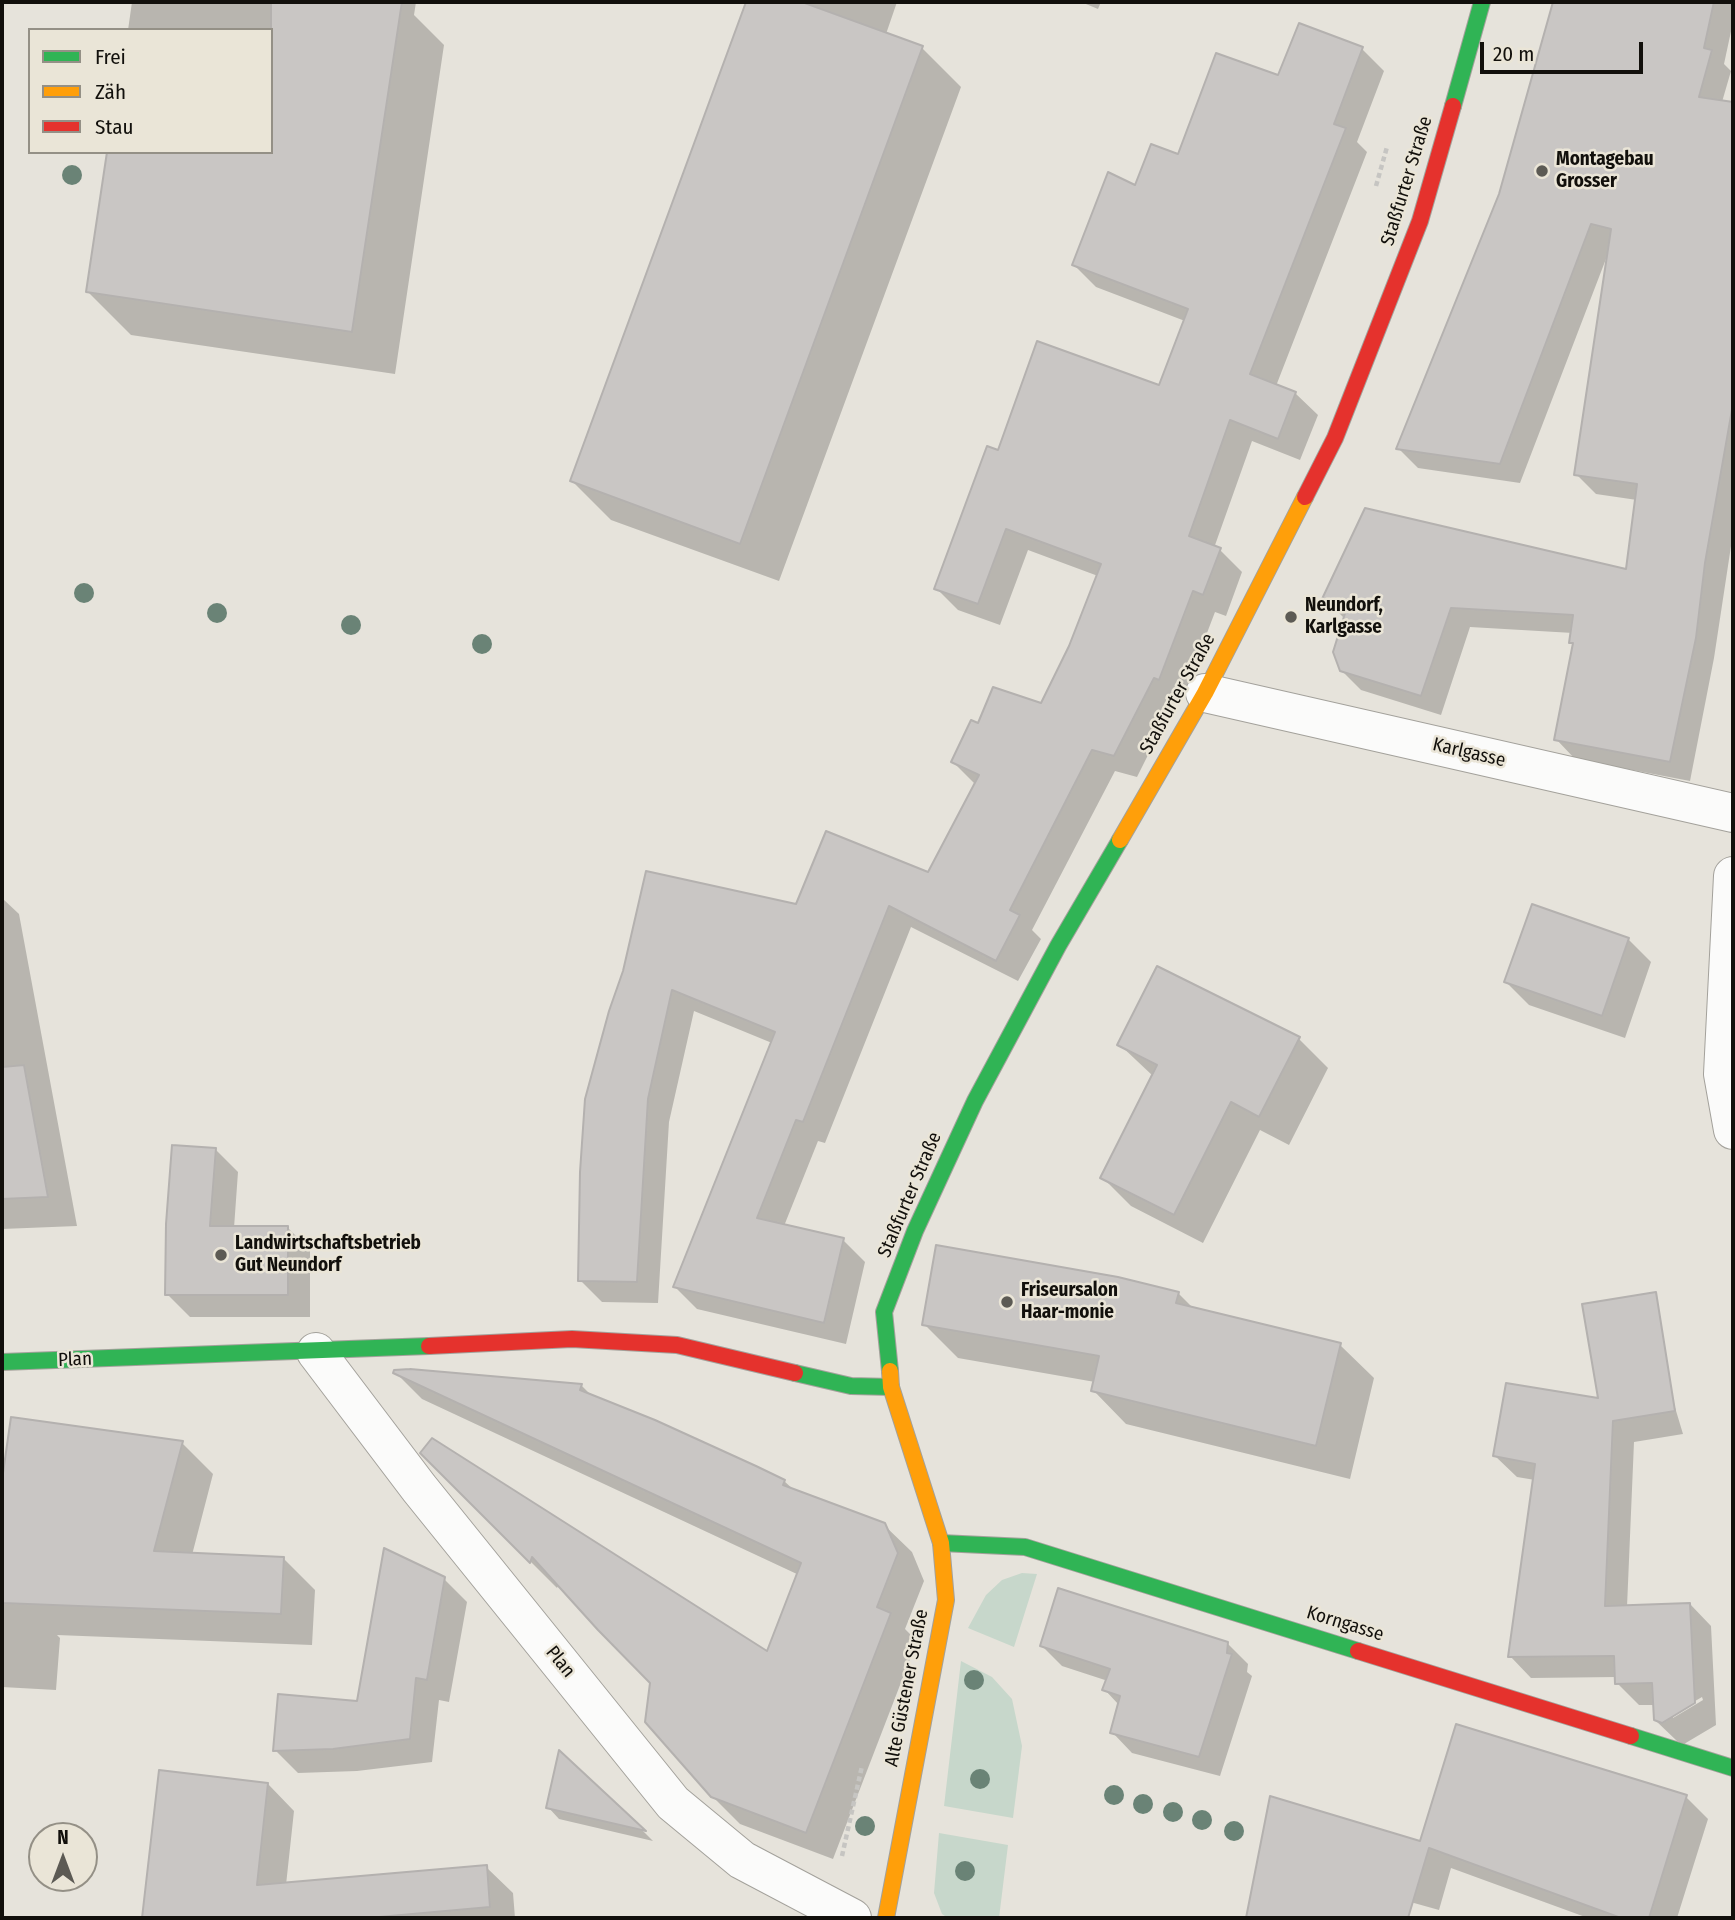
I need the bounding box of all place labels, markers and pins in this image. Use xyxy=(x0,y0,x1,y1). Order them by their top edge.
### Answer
place label: Montagebau Grosser xyxy=(1556,149,1654,193)
marker: Montagebau Grosser xyxy=(1534,163,1550,179)
place label: Neundorf, Karlgasse xyxy=(1305,595,1383,639)
marker: Neundorf, Karlgasse xyxy=(1283,609,1299,625)
place label: Landwirtschaftsbetrieb Gut Neundorf xyxy=(235,1233,421,1277)
marker: Landwirtschaftsbetrieb Gut Neundorf xyxy=(213,1247,229,1263)
place label: Friseursalon Haar-monie xyxy=(1021,1280,1118,1324)
marker: Friseursalon Haar-monie xyxy=(999,1294,1015,1310)

